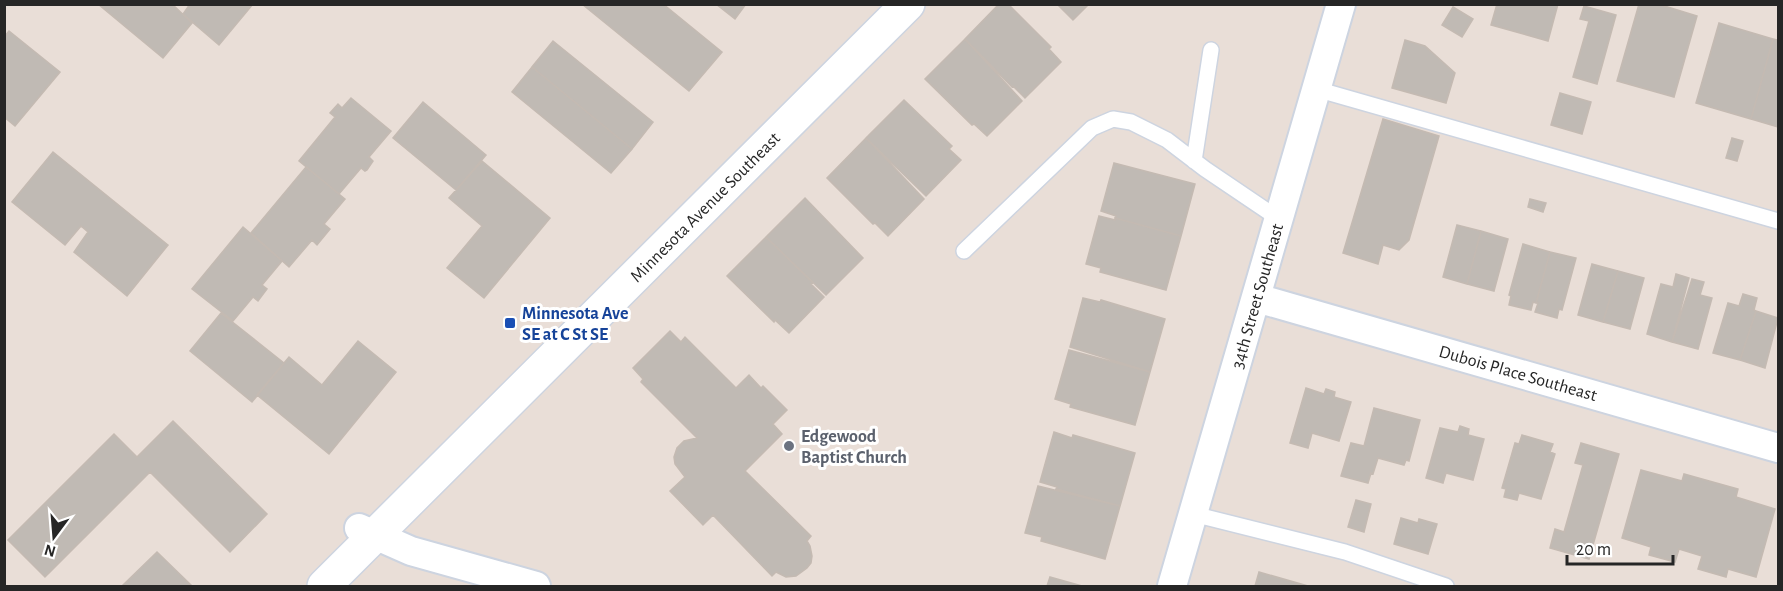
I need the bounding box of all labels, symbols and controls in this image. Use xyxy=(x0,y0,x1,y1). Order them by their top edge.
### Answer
street label: Minnesota Avenue Southeast xyxy=(627,129,784,286)
street label: 34th Street Southeast xyxy=(1229,222,1287,371)
place label: Minnesota Ave SE at C St SE xyxy=(522,305,628,344)
marker: Minnesota Ave SE at C St SE xyxy=(503,316,517,330)
street label: Dubois Place Southeast xyxy=(1437,343,1599,405)
place label: Edgewood Baptist Church xyxy=(801,428,907,467)
marker: Edgewood Baptist Church xyxy=(782,439,796,453)
north arrow xyxy=(24,507,84,567)
scale bar xyxy=(1567,528,1674,566)
text: N xyxy=(43,541,58,560)
text: 20 m xyxy=(1576,541,1611,559)

